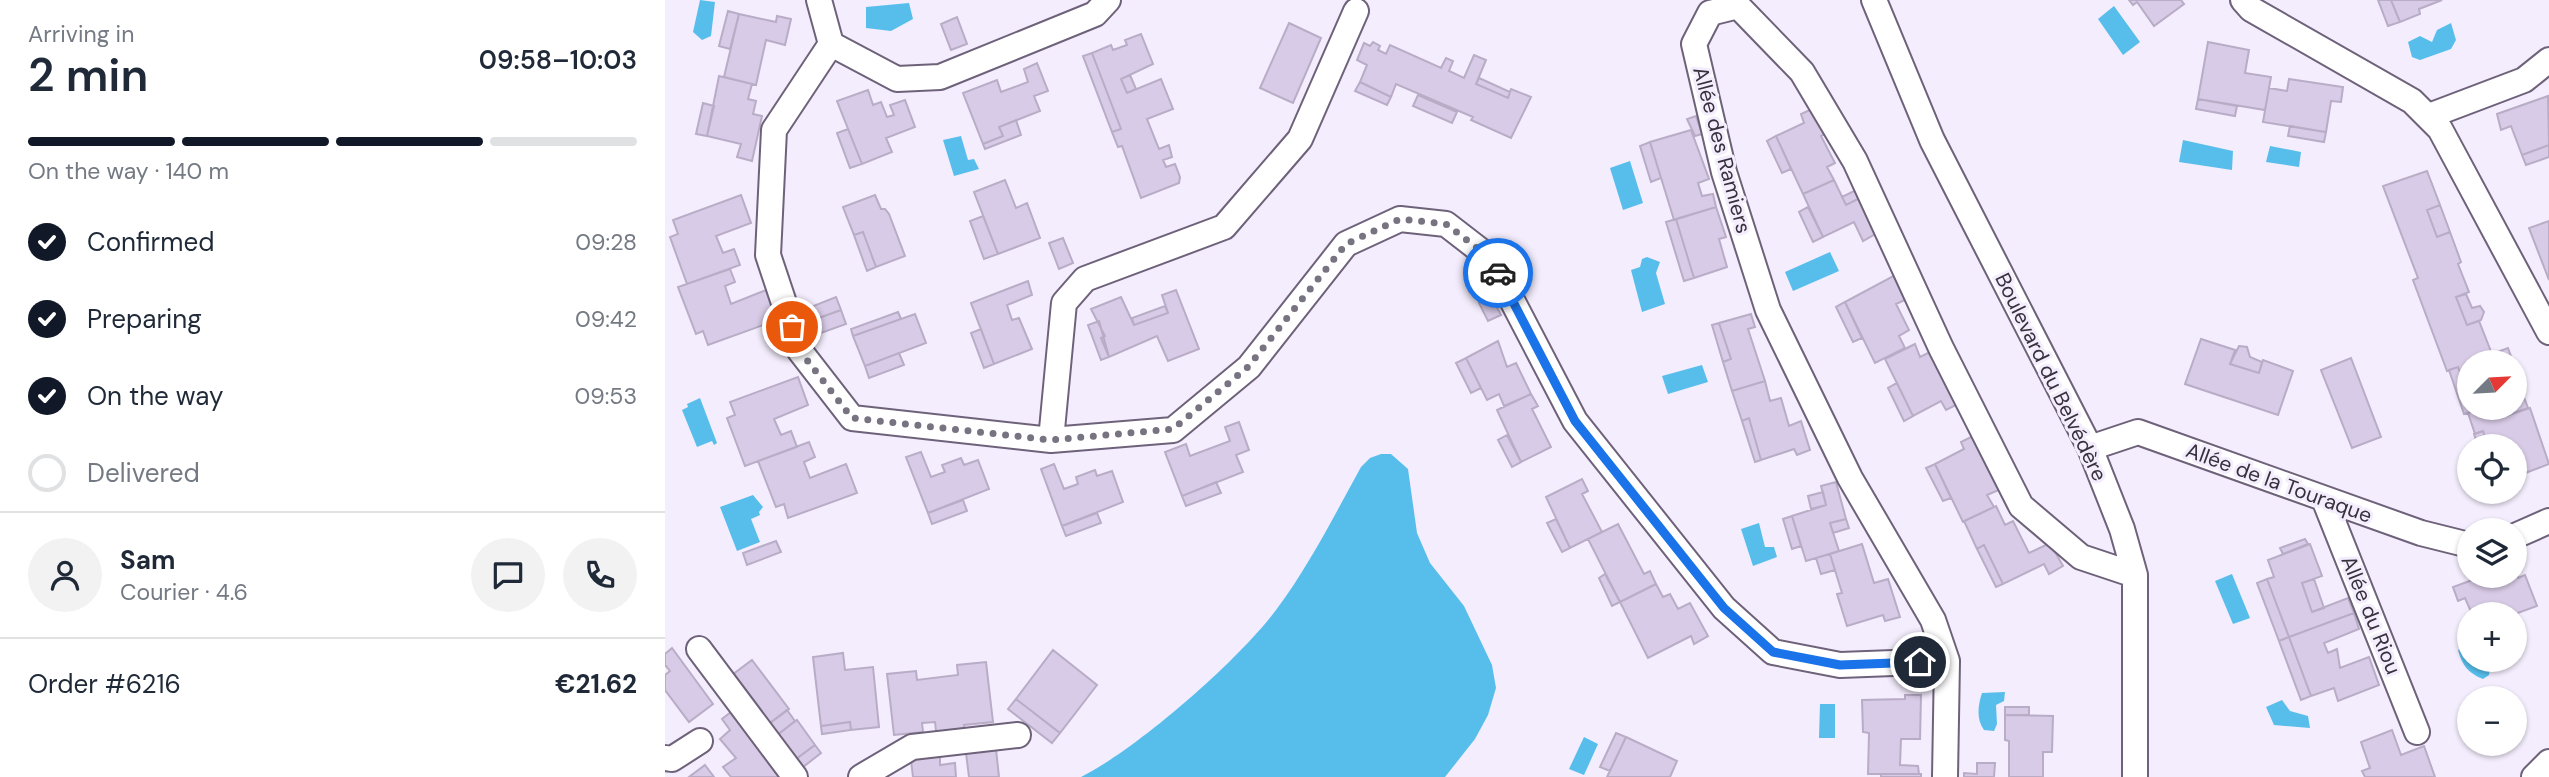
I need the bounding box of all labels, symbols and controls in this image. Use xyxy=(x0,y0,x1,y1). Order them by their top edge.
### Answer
text: Arriving in xyxy=(28,19,134,49)
text: 09:58–10:03 xyxy=(479,43,637,77)
text: 2 min xyxy=(28,45,148,105)
street label: Allée des Ramiers xyxy=(1686,64,1758,236)
text: On the way · 140 m xyxy=(28,156,229,186)
icon: check xyxy=(28,223,66,261)
text: Confirmed xyxy=(87,225,214,259)
text: 09:28 xyxy=(575,227,637,257)
courier xyxy=(1463,238,1533,308)
icon: car xyxy=(1479,254,1517,292)
street label: Boulevard du Belvédère xyxy=(1988,268,2114,486)
pin xyxy=(762,297,822,357)
icon: check xyxy=(28,300,66,338)
text: Preparing xyxy=(87,302,202,336)
text: 09:42 xyxy=(575,304,637,334)
icon: bag xyxy=(773,308,811,346)
north arrow xyxy=(2457,350,2527,420)
map controls xyxy=(2457,350,2527,756)
icon: check xyxy=(28,377,66,415)
text: On the way xyxy=(87,379,223,413)
text: 09:53 xyxy=(575,381,637,411)
button: locate xyxy=(2457,434,2527,504)
street label: Allée de la Touraque xyxy=(2182,436,2376,530)
text: Delivered xyxy=(87,456,200,490)
button: layers xyxy=(2457,518,2527,588)
button: person xyxy=(28,538,102,612)
button: chat xyxy=(471,538,545,612)
button: phone xyxy=(563,538,637,612)
text: Sam xyxy=(120,543,175,577)
street label: Allée du Riou xyxy=(2335,552,2407,678)
text: Courier · 4.6 xyxy=(120,577,248,607)
button: + xyxy=(2457,602,2527,672)
pin xyxy=(1890,632,1950,692)
icon: home xyxy=(1901,643,1939,681)
text: Order #6216 xyxy=(28,667,181,701)
text: €21.62 xyxy=(555,667,637,701)
button: − xyxy=(2457,686,2527,756)

